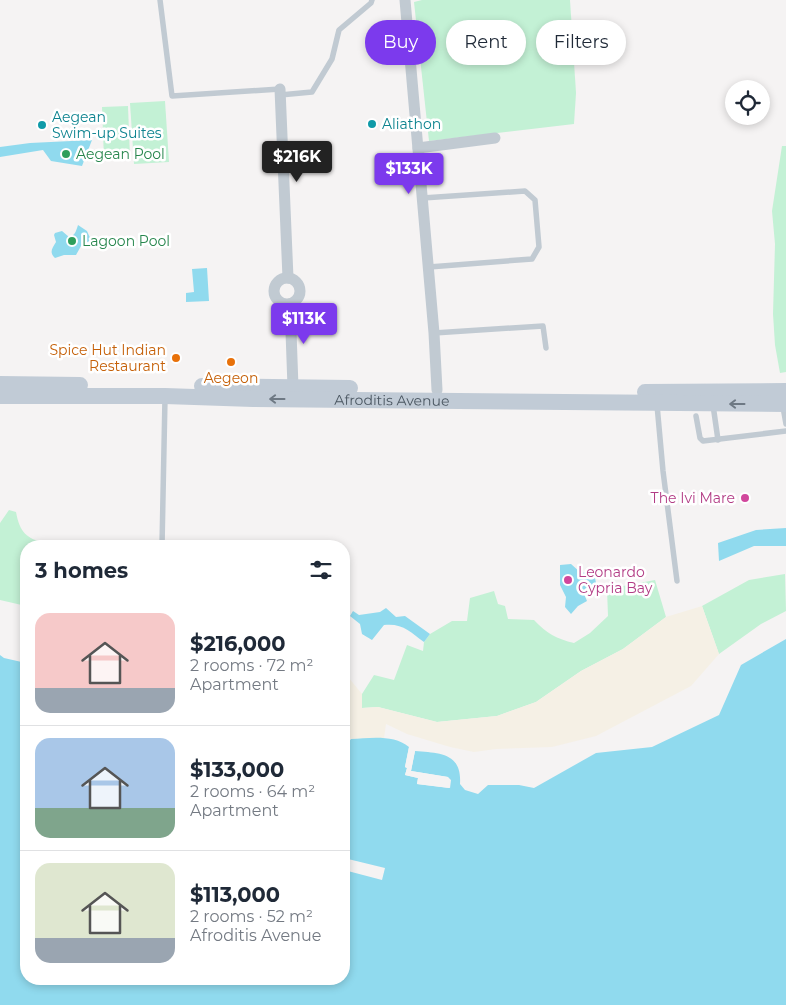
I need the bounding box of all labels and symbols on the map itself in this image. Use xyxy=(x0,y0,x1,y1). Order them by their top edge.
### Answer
place label: Aegean Swim-up Suites xyxy=(52,108,162,142)
place label: Aliathon xyxy=(382,115,441,133)
marker: Aliathon xyxy=(366,118,378,130)
marker: Aegean Swim-up Suites xyxy=(36,119,48,131)
pin: $216K xyxy=(262,140,332,183)
place label: Aegean Pool xyxy=(76,145,165,163)
marker: Aegean Pool xyxy=(60,148,72,160)
pin: $133K xyxy=(374,152,444,195)
place label: Lagoon Pool xyxy=(82,232,170,250)
marker: Lagoon Pool xyxy=(66,235,78,247)
pin: $113K xyxy=(269,302,339,345)
place label: Spice Hut Indian Restaurant xyxy=(49,341,166,375)
marker: Spice Hut Indian Restaurant xyxy=(170,352,182,364)
marker: Aegeon xyxy=(225,356,237,368)
place label: Aegeon xyxy=(204,369,258,387)
street label: Afroditis Avenue xyxy=(334,391,450,410)
one-way arrow xyxy=(270,394,286,404)
one-way arrow xyxy=(730,399,746,409)
place label: The Ivi Mare xyxy=(651,489,735,507)
marker: The Ivi Mare xyxy=(739,492,751,504)
place label: Leonardo Cypria Bay xyxy=(578,563,653,597)
marker: Leonardo Cypria Bay xyxy=(562,574,574,586)

